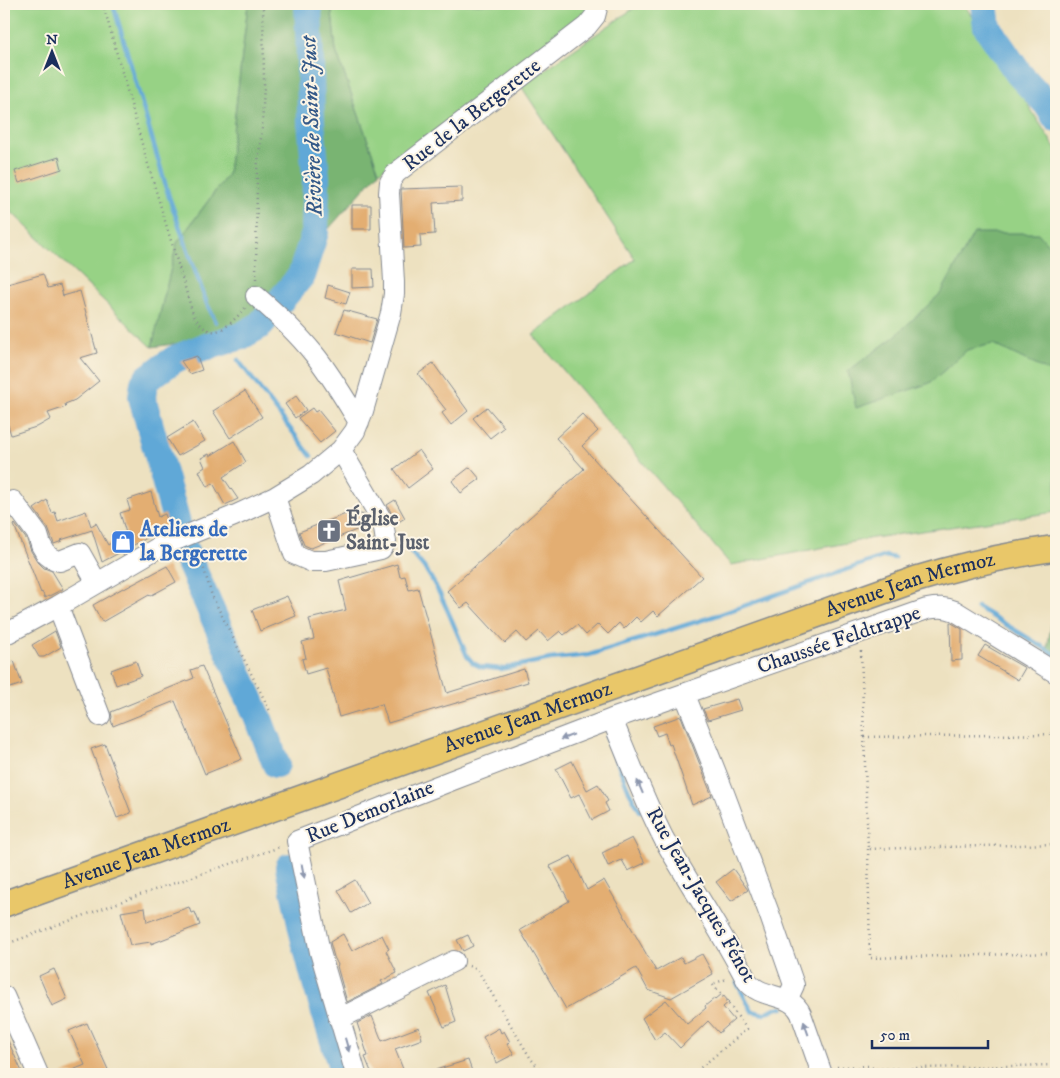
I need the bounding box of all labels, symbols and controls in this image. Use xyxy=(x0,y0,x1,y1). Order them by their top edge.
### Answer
north arrow xyxy=(28,28,78,78)
text: N xyxy=(46,31,58,49)
water label: Rivière de Saint-Just xyxy=(295,34,329,218)
street label: Rue de la Bergerette xyxy=(398,53,546,177)
place label: Église Saint-Just xyxy=(346,504,430,556)
place label: Ateliers de la Bergerette xyxy=(139,517,247,567)
church icon: Église Saint-Just xyxy=(316,518,342,544)
shop icon: Ateliers de la Bergerette xyxy=(110,529,136,555)
street label: Avenue Jean Mermoz xyxy=(822,546,997,624)
street label: Chaussée Feldtrappe xyxy=(754,600,924,680)
street label: Avenue Jean Mermoz xyxy=(440,676,615,759)
one-way arrow xyxy=(559,733,574,741)
street label: Rue Demorlaine xyxy=(302,774,438,849)
one-way arrow xyxy=(636,779,644,794)
street label: Rue Jean-Jacques Fénot xyxy=(640,803,762,987)
street label: Avenue Jean Mermoz xyxy=(59,811,234,895)
one-way arrow xyxy=(299,863,307,879)
scale bar xyxy=(872,1018,989,1050)
one-way arrow xyxy=(802,1020,810,1035)
text: 50 m xyxy=(880,1026,910,1045)
one-way arrow xyxy=(344,1038,352,1053)

